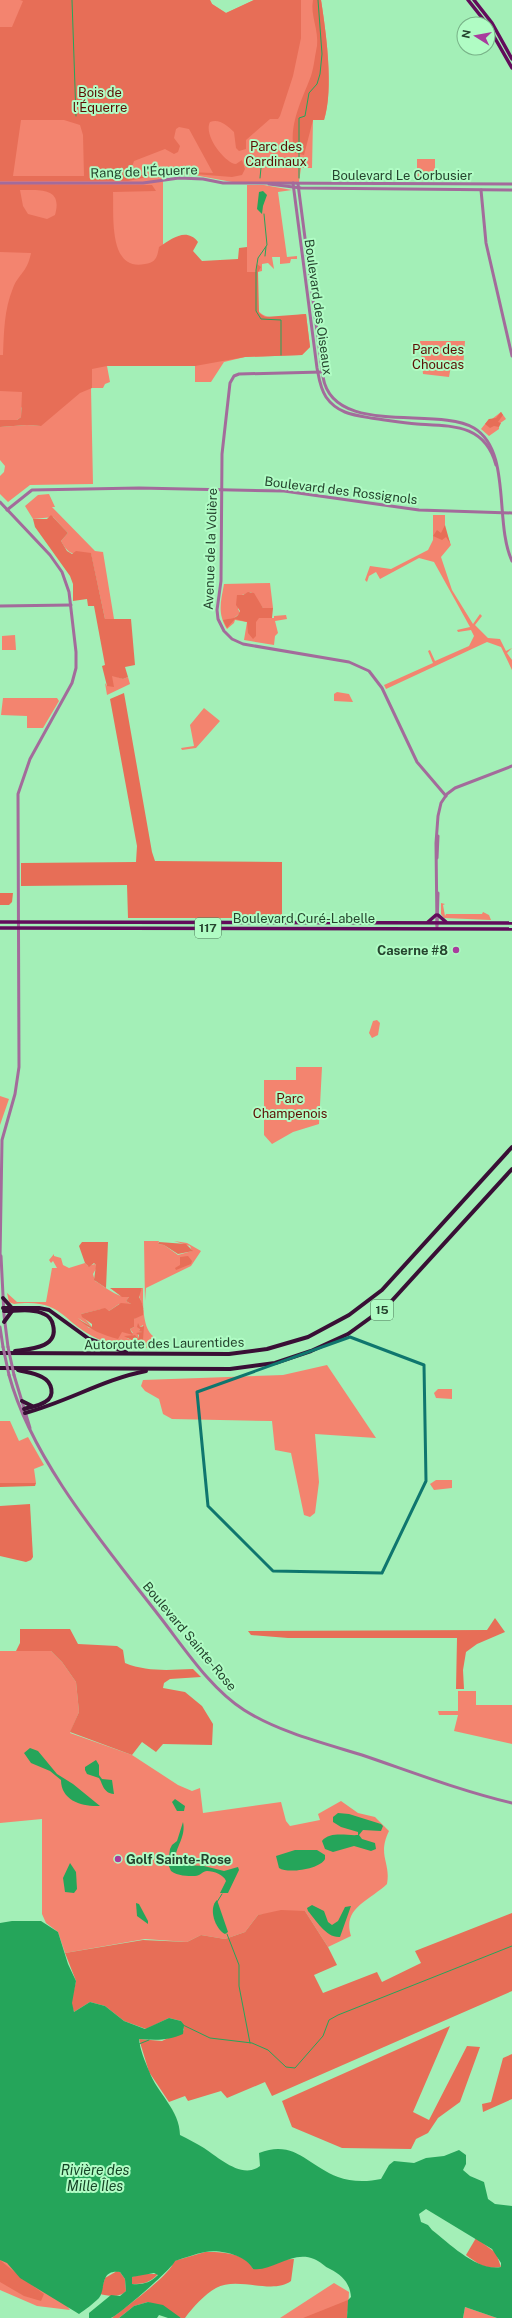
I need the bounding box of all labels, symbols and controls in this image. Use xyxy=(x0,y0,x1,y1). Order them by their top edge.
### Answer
north arrow xyxy=(456,16,496,56)
text: N xyxy=(459,29,473,39)
park label: Bois de l'Équerre xyxy=(73,85,127,115)
park label: Parc des Cardinaux xyxy=(245,139,307,169)
street label: Rang de l'Équerre xyxy=(90,161,198,181)
street label: Boulevard Le Corbusier xyxy=(332,168,472,183)
street label: Boulevard des Oiseaux xyxy=(302,238,335,376)
park label: Parc des Choucas xyxy=(412,342,464,372)
street label: Boulevard des Rossignols xyxy=(264,474,418,507)
street label: Avenue de la Volière xyxy=(201,488,220,610)
street label: Boulevard Curé-Labelle xyxy=(233,911,375,926)
road number: 117 xyxy=(195,918,221,938)
place label: Caserne #8 xyxy=(377,943,448,958)
marker: Caserne #8 xyxy=(451,945,461,955)
park label: Parc Champenois xyxy=(253,1091,327,1121)
road number: 15 xyxy=(371,1300,393,1320)
street label: Autoroute des Laurentides xyxy=(84,1335,244,1352)
street label: Boulevard Sainte-Rose xyxy=(140,1579,240,1694)
place label: Golf Sainte-Rose xyxy=(126,1852,231,1867)
marker: Golf Sainte-Rose xyxy=(113,1854,123,1864)
water label: Rivière des Mille Îles xyxy=(61,2162,129,2194)

